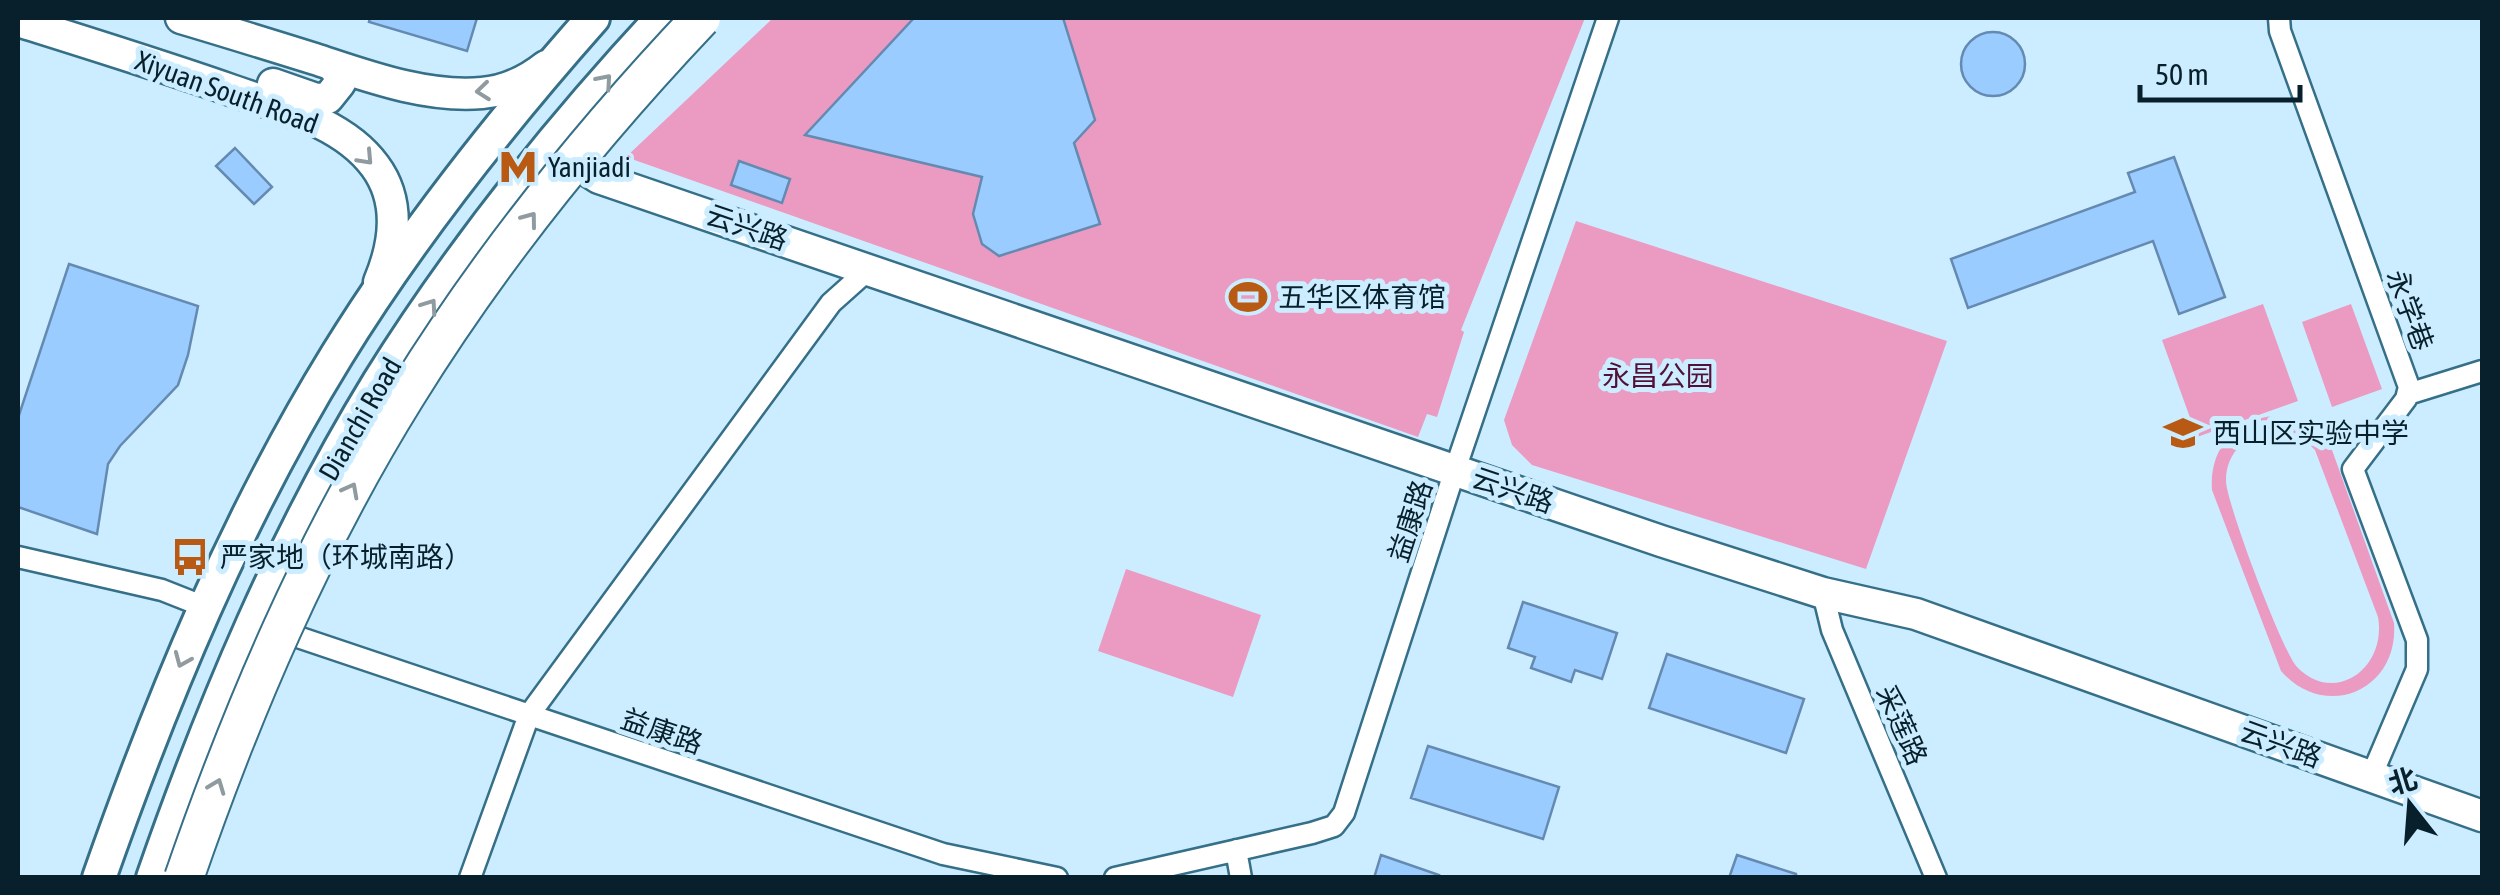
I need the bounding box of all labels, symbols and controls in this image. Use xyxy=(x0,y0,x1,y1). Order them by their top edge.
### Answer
scale bar xyxy=(2140,40,2300,102)
street label: Xiyuan South Road xyxy=(131,44,323,140)
text: 50 m xyxy=(2155,57,2209,91)
one-way arrow xyxy=(593,74,611,93)
one-way arrow xyxy=(474,80,490,102)
one-way arrow xyxy=(354,146,372,164)
metro station icon: Yanjiadi xyxy=(497,146,539,188)
place label: Yanjiadi xyxy=(548,151,631,183)
street label: 云兴路 xyxy=(702,198,792,256)
one-way arrow xyxy=(518,212,535,230)
street label: 永学巷 xyxy=(2381,265,2439,355)
sports icon: 五华区体育馆 xyxy=(1227,276,1269,318)
place label: 五华区体育馆 xyxy=(1278,281,1446,313)
one-way arrow xyxy=(418,299,436,317)
street label: Dianchi Road xyxy=(312,352,408,486)
park label: 永昌公园 xyxy=(1602,360,1714,392)
school or university icon: 西山区实验中学 xyxy=(2162,412,2204,454)
place label: 西山区实验中学 xyxy=(2213,417,2409,449)
street label: 云兴路 xyxy=(1468,461,1558,519)
street label: 益康路 xyxy=(1382,476,1438,566)
one-way arrow xyxy=(339,483,359,501)
bus stop icon: 严家地（环城南路） xyxy=(169,536,211,578)
place label: 严家地（环城南路） xyxy=(220,541,472,573)
one-way arrow xyxy=(173,650,193,668)
street label: 采莲路 xyxy=(1870,680,1934,770)
street label: 益康路 xyxy=(617,702,707,760)
street label: 云兴路 xyxy=(2236,715,2326,773)
north arrow xyxy=(2360,755,2460,855)
text: 北 xyxy=(2385,762,2421,800)
one-way arrow xyxy=(205,778,226,795)

